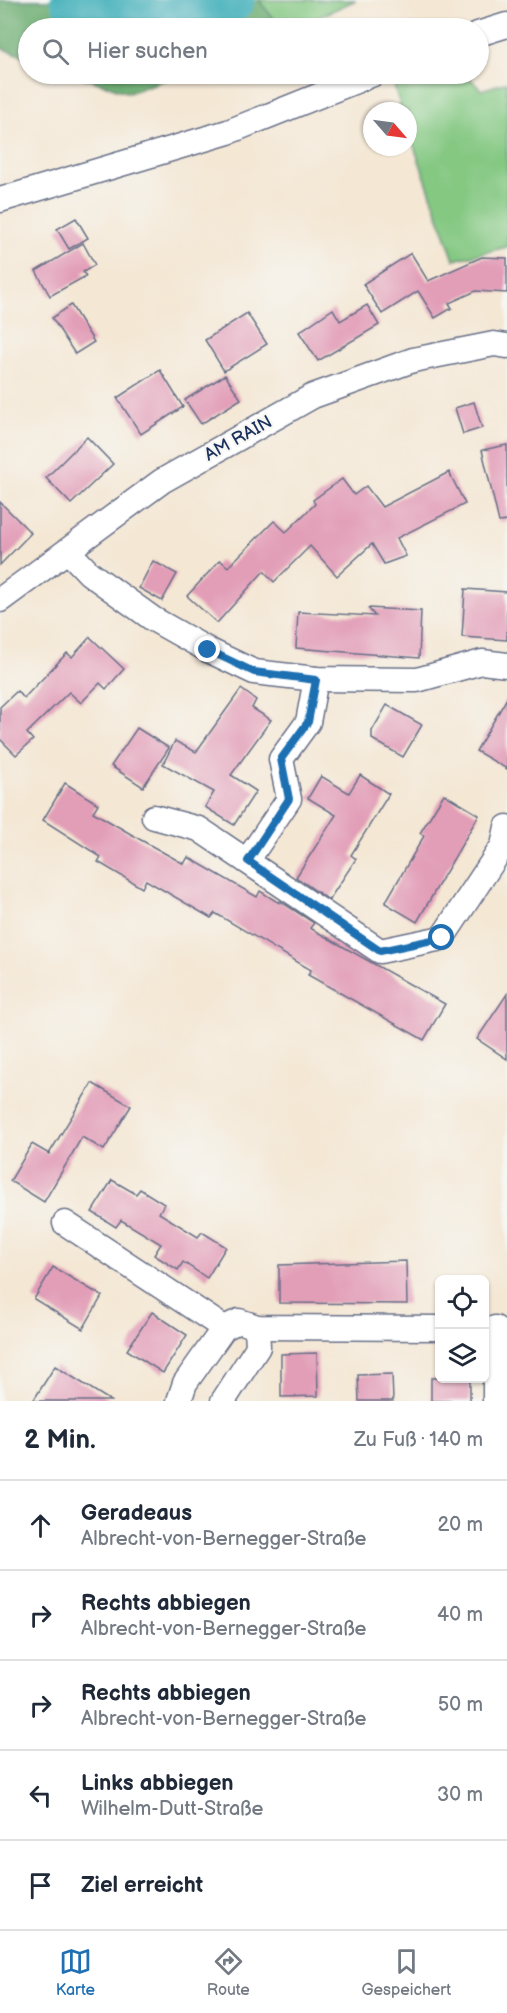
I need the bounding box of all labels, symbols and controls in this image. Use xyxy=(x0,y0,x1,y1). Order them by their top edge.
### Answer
search box xyxy=(18,18,489,84)
icon: search xyxy=(39,35,72,68)
text: Hier suchen xyxy=(87,38,208,65)
north arrow xyxy=(363,102,417,156)
street label: AM RAIN xyxy=(201,411,276,466)
route end xyxy=(194,636,220,662)
route start xyxy=(428,924,454,950)
map controls xyxy=(435,1275,489,1383)
button: locate xyxy=(435,1275,489,1329)
button: layers xyxy=(435,1329,489,1383)
text: 2 Min. xyxy=(24,1425,96,1456)
text: Zu Fuß · 140 m xyxy=(354,1428,483,1452)
text: Geradeaus xyxy=(81,1500,192,1527)
icon: ahead xyxy=(24,1509,57,1542)
text: 20 m xyxy=(438,1513,483,1537)
text: Albrecht-von-Bernegger-Straße xyxy=(81,1527,366,1551)
text: Rechts abbiegen xyxy=(81,1590,251,1617)
icon: right xyxy=(24,1599,57,1632)
text: 40 m xyxy=(437,1603,483,1627)
text: Albrecht-von-Bernegger-Straße xyxy=(81,1617,366,1641)
text: Rechts abbiegen xyxy=(81,1680,251,1707)
icon: right xyxy=(24,1689,57,1722)
text: 50 m xyxy=(438,1693,483,1717)
text: Albrecht-von-Bernegger-Straße xyxy=(81,1707,366,1731)
text: Links abbiegen xyxy=(81,1770,234,1797)
icon: left xyxy=(24,1779,57,1812)
text: 30 m xyxy=(437,1783,483,1807)
text: Wilhelm-Dutt-Straße xyxy=(81,1797,263,1821)
icon: arrive xyxy=(24,1869,57,1902)
text: Ziel erreicht xyxy=(81,1872,203,1899)
tab: Karte xyxy=(56,1945,95,2000)
tab: Route xyxy=(207,1945,250,2000)
tab: Gespeichert xyxy=(361,1945,451,2000)

